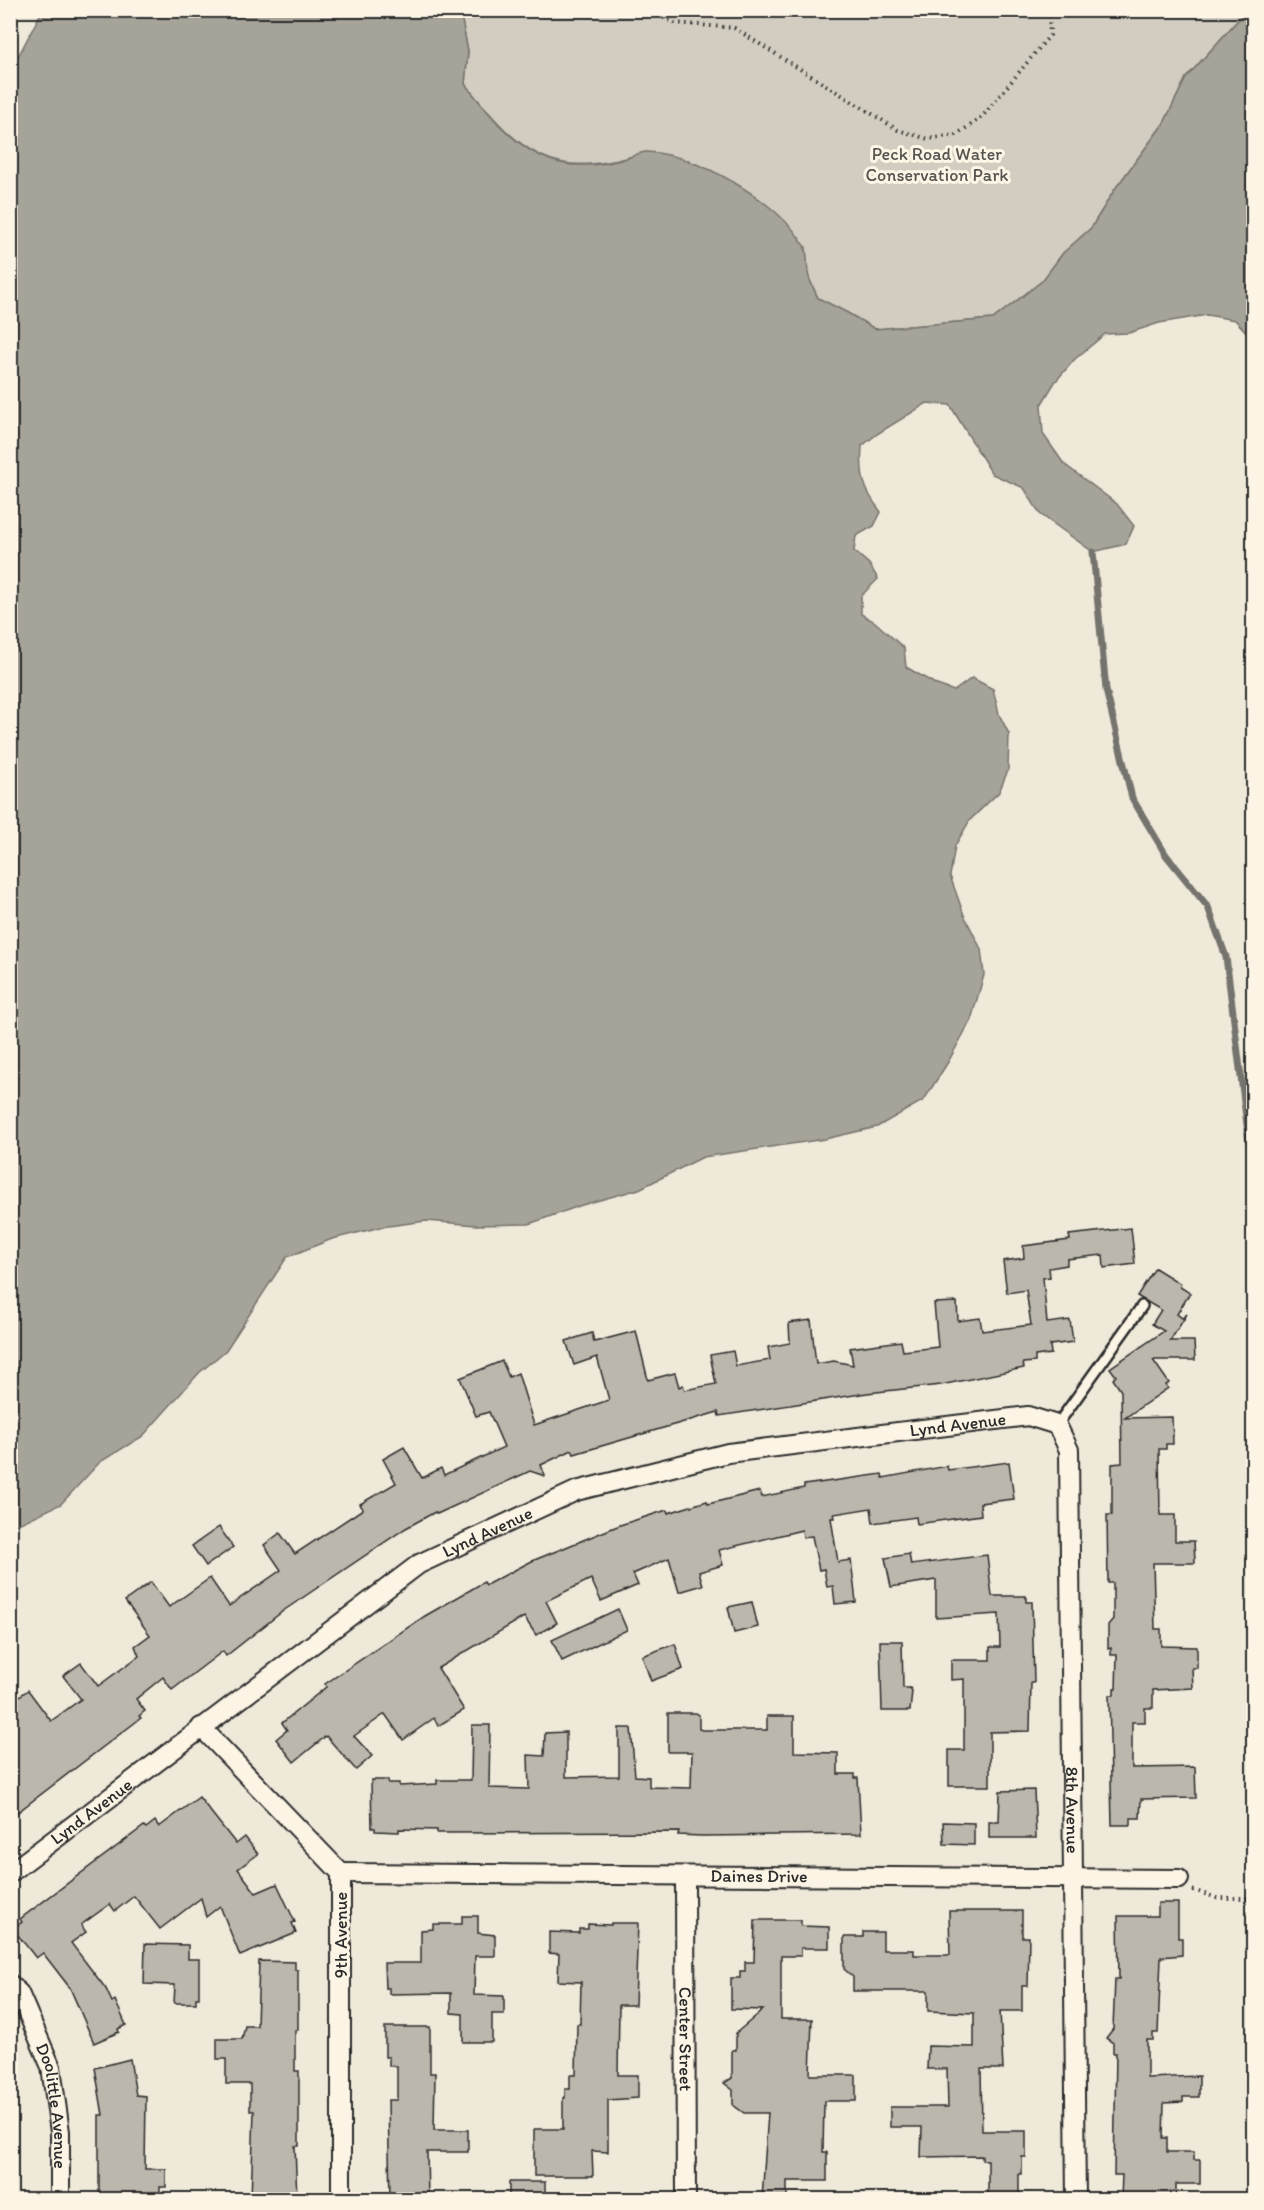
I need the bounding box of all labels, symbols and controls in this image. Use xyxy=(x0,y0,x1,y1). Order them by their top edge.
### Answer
park label: Peck Road Water Conservation Park xyxy=(865,143,1009,186)
street label: Lynd Avenue xyxy=(908,1408,1007,1442)
street label: Lynd Avenue xyxy=(439,1502,536,1563)
street label: 8th Avenue xyxy=(1061,1767,1084,1854)
street label: Lynd Avenue xyxy=(46,1773,137,1850)
street label: Daines Drive xyxy=(710,1865,808,1887)
street label: 9th Avenue xyxy=(330,1892,352,1978)
street label: Center Street xyxy=(674,1987,697,2092)
street label: Doolittle Avenue xyxy=(31,2039,71,2169)

